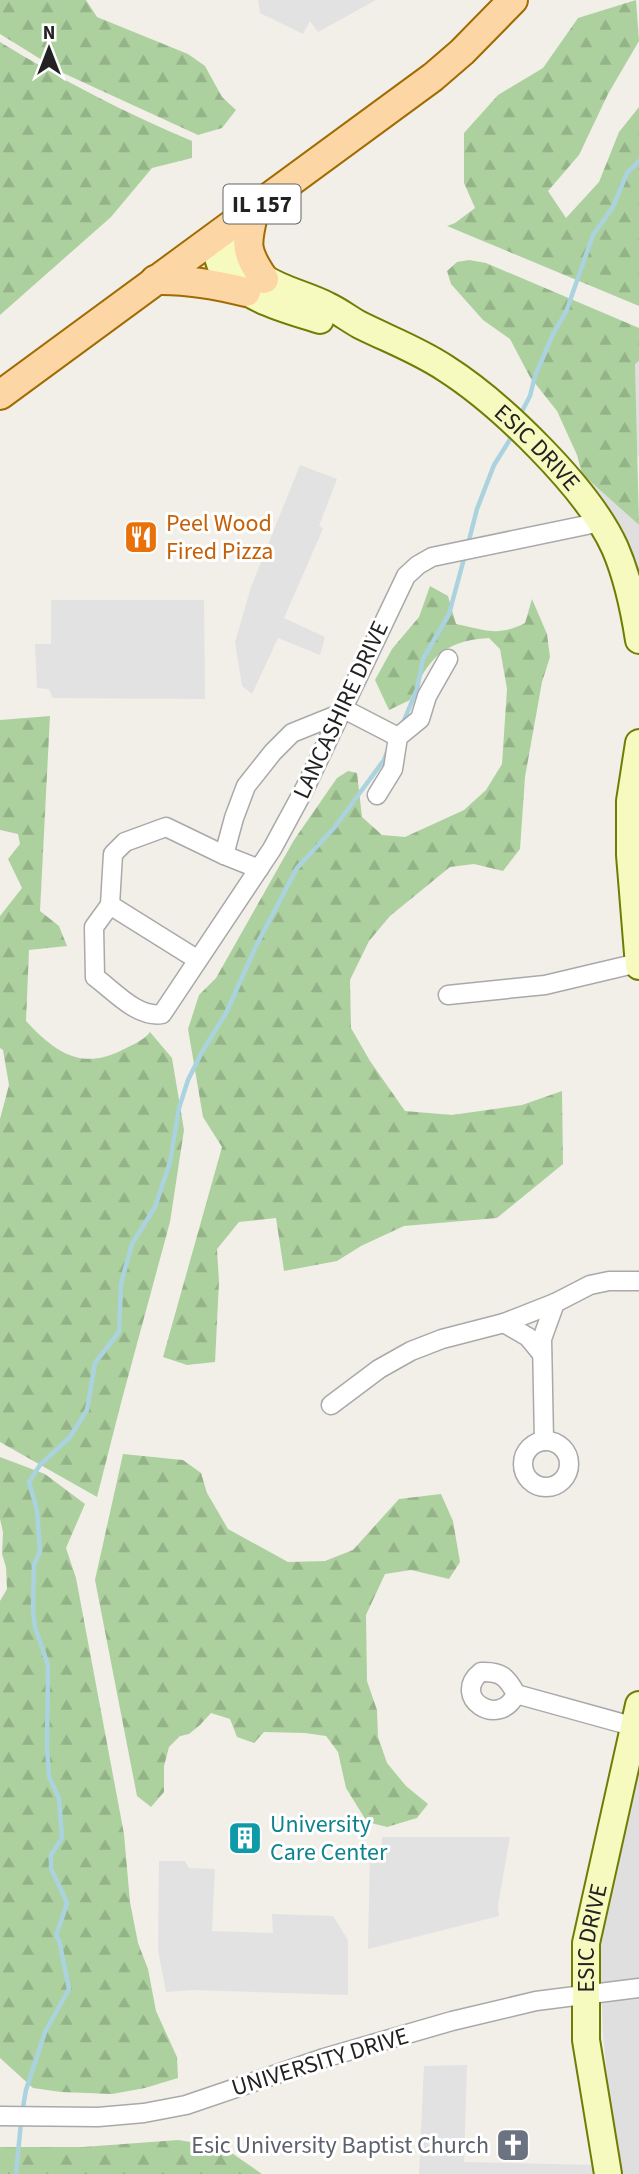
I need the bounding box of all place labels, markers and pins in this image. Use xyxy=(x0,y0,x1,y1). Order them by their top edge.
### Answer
place label: Peel Wood Fired Pizza xyxy=(166,506,273,569)
restaurant icon: Peel Wood Fired Pizza xyxy=(122,518,160,556)
place label: University Care Center xyxy=(270,1807,388,1870)
building icon: University Care Center xyxy=(226,1819,264,1857)
church icon: Esic University Baptist Church xyxy=(494,2126,532,2164)
place label: Esic University Baptist Church xyxy=(191,2128,489,2163)

